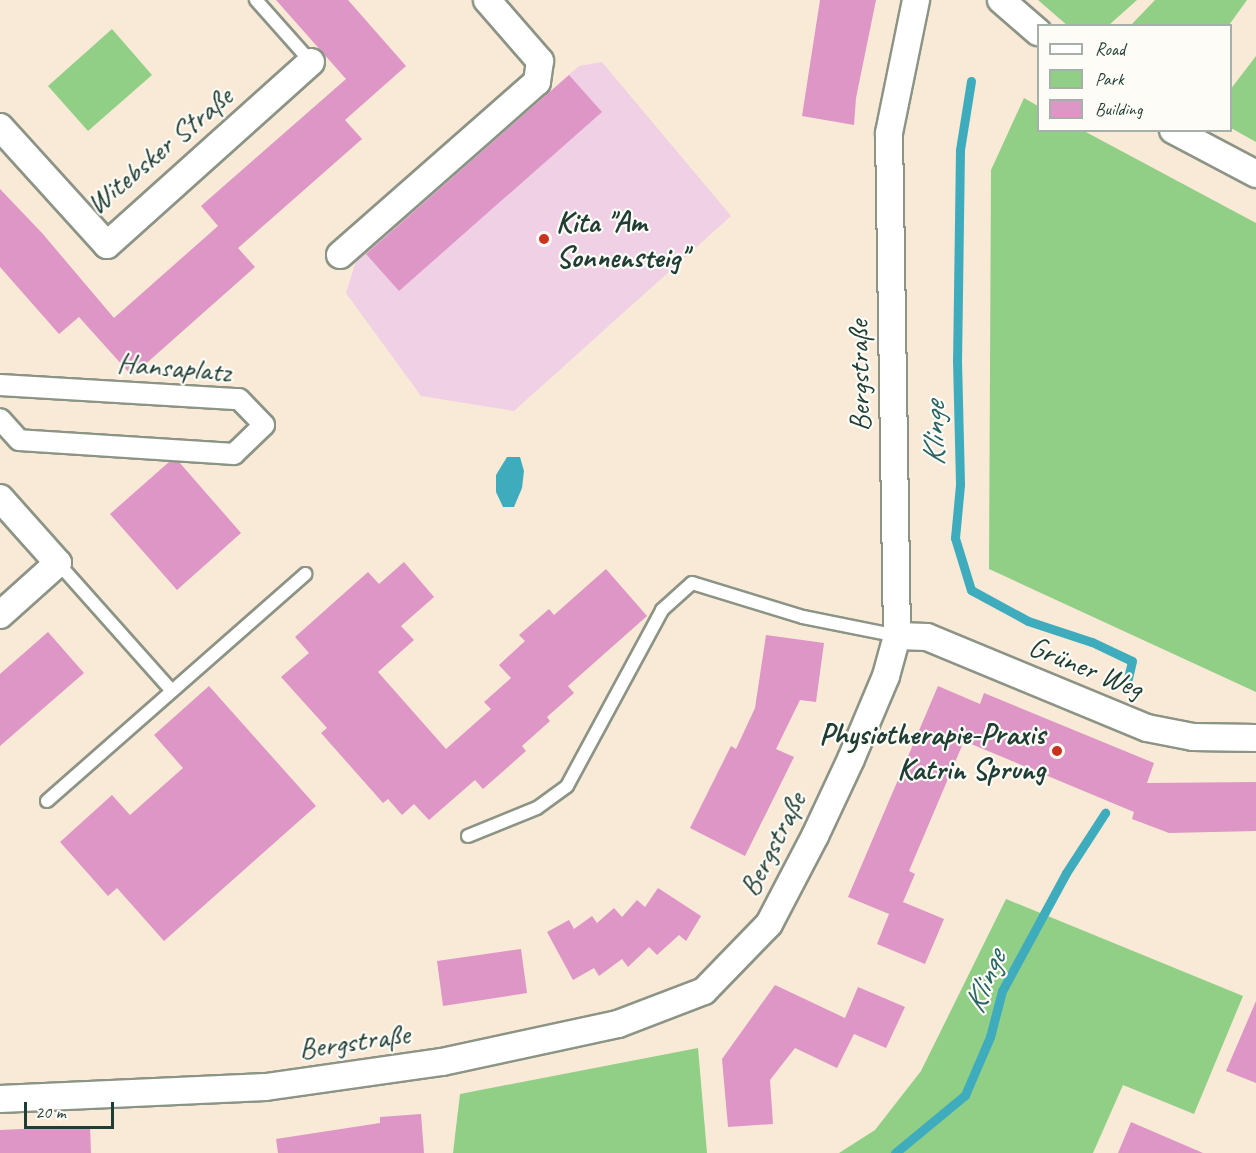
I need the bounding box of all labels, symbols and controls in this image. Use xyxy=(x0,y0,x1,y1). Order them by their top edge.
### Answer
legend xyxy=(1037,24,1232,132)
text: Road xyxy=(1095,38,1125,60)
text: Park xyxy=(1095,68,1124,90)
street label: Witebsker Straße xyxy=(78,78,240,222)
text: Building xyxy=(1095,98,1142,120)
place label: Kita "Am Sonnensteig" xyxy=(556,204,687,274)
marker: Kita "Am Sonnensteig" xyxy=(537,232,551,246)
street label: Bergstraße xyxy=(840,320,878,432)
street label: Hansaplatz xyxy=(116,344,232,390)
water label: Klinge xyxy=(915,402,953,466)
street label: Grüner Weg xyxy=(1024,628,1148,706)
place label: Physiotherapie-Praxis Katrin Sprung xyxy=(819,716,1045,786)
marker: Physiotherapie-Praxis Katrin Sprung xyxy=(1050,744,1064,758)
street label: Bergstraße xyxy=(731,786,813,902)
water label: Klinge xyxy=(955,945,1015,1019)
street label: Bergstraße xyxy=(296,1015,412,1067)
scale bar xyxy=(27,1090,117,1128)
text: 20 m xyxy=(35,1101,66,1123)

